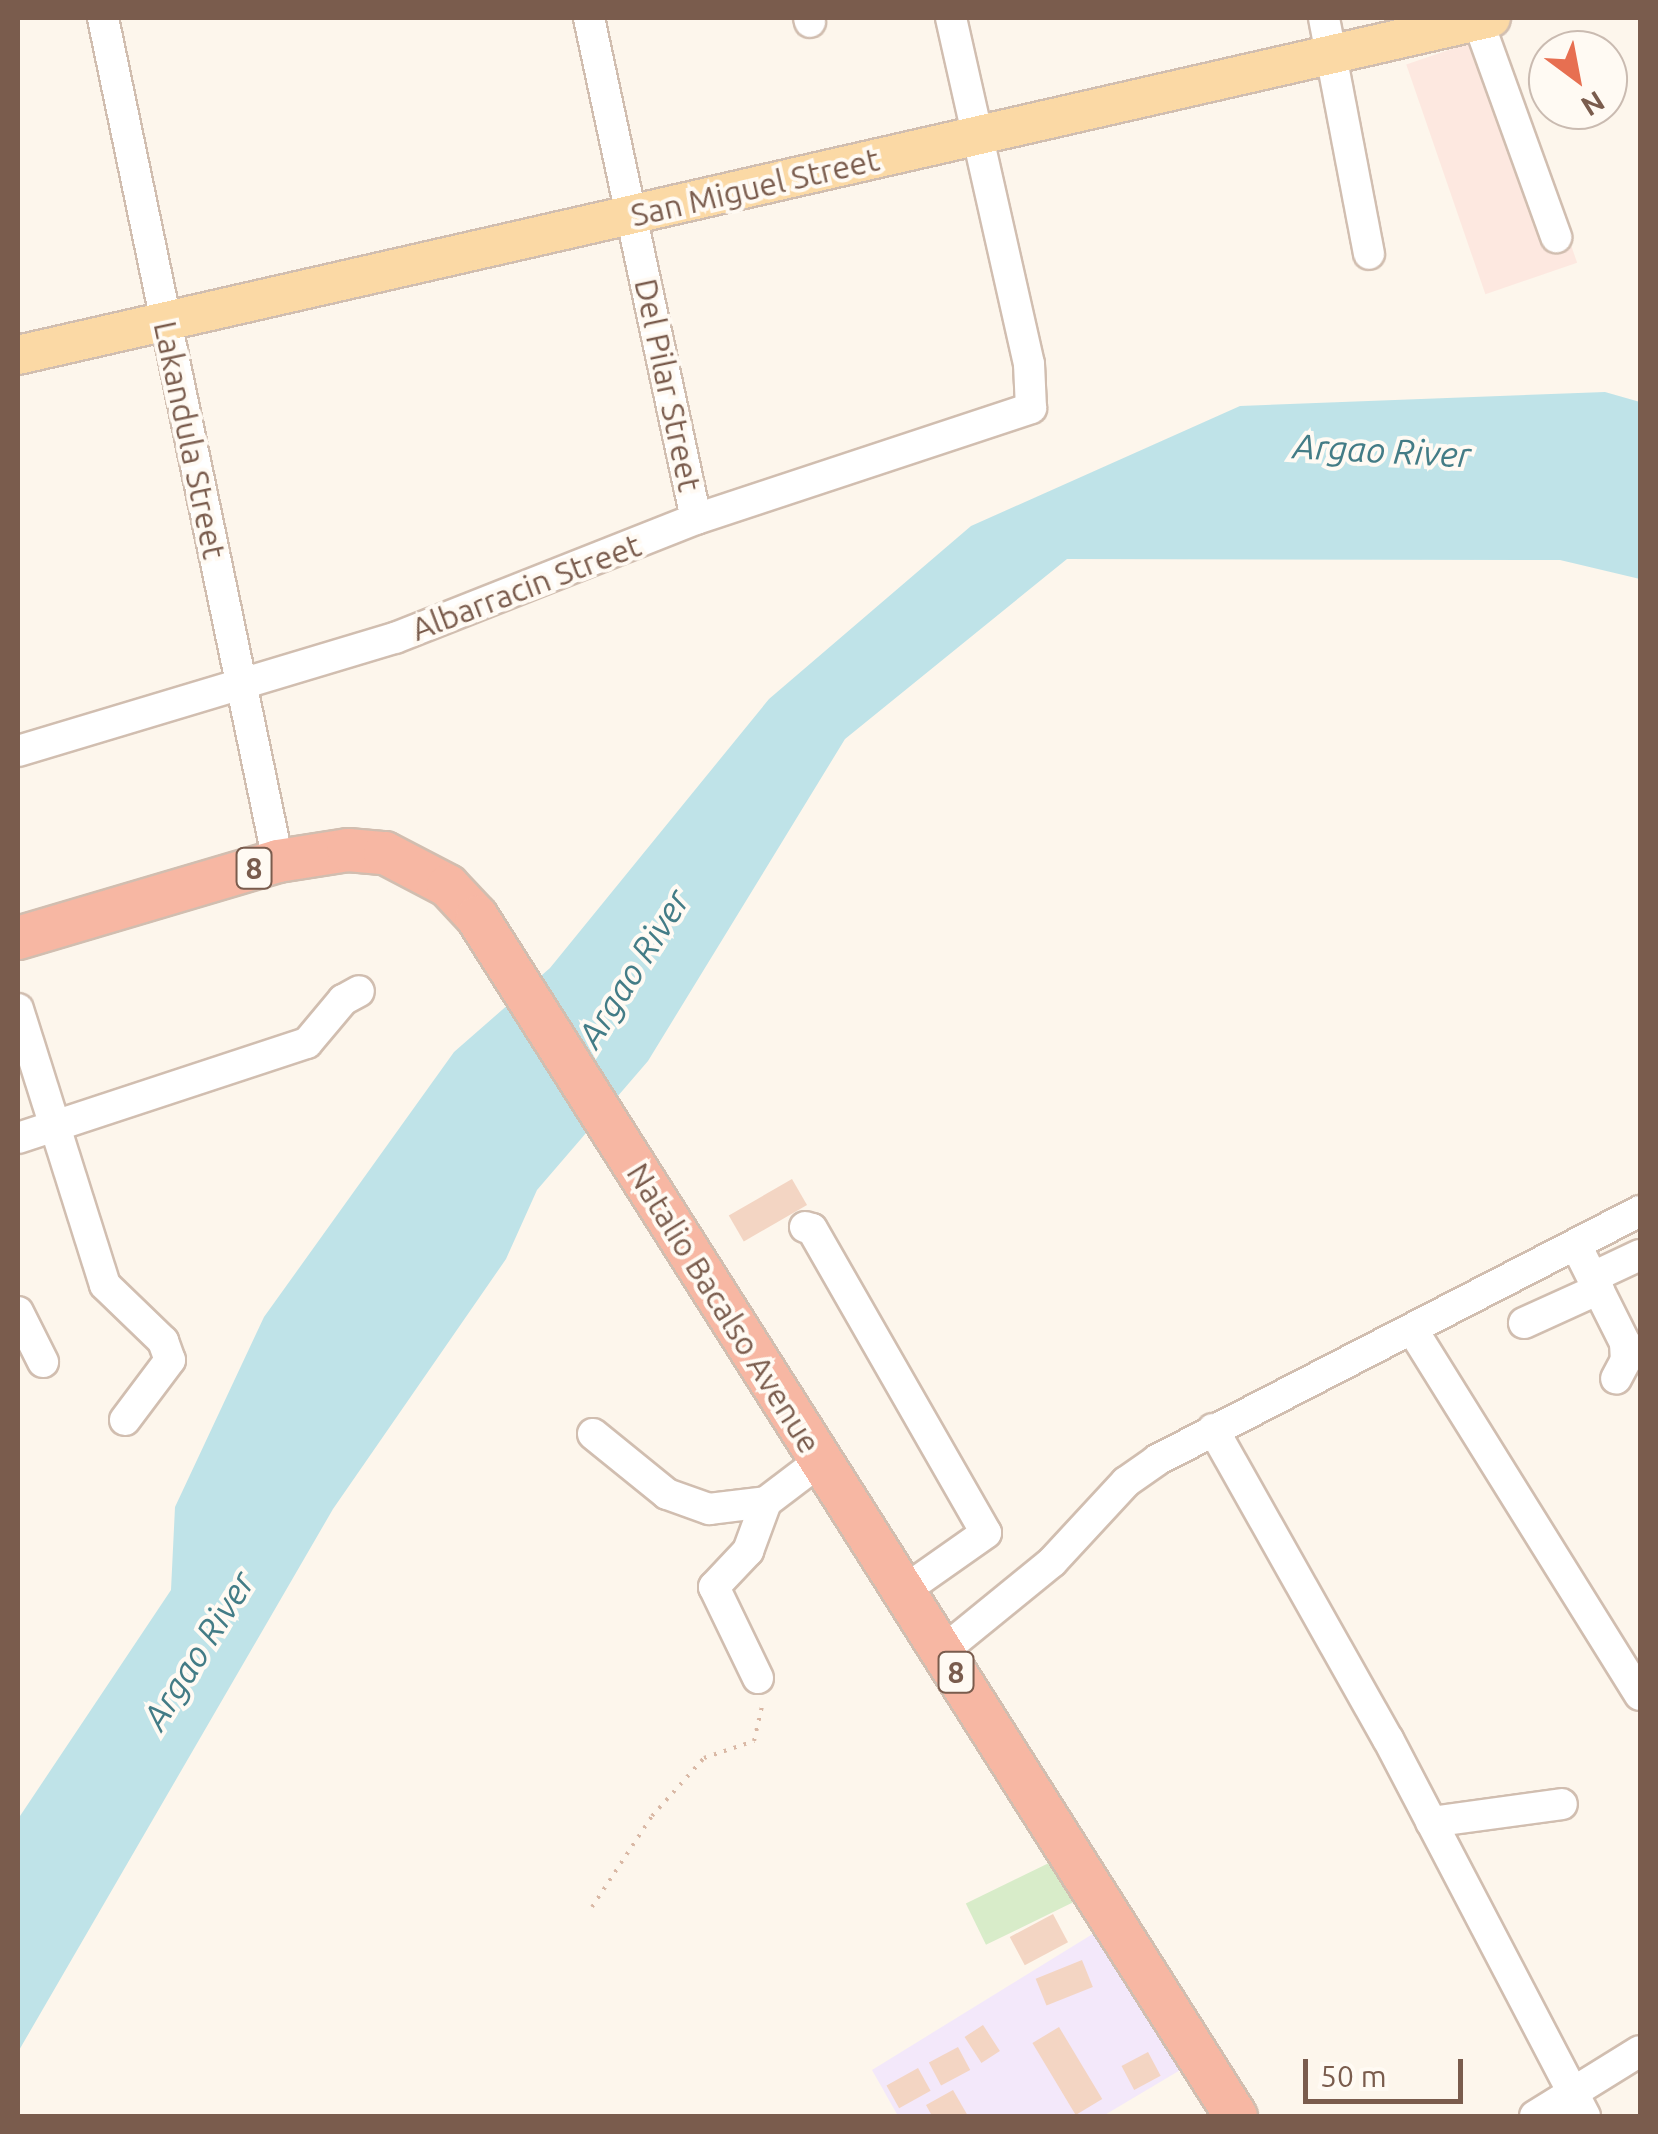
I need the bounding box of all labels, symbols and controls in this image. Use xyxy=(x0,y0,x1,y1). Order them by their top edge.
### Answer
north arrow xyxy=(1528,30,1628,130)
text: N xyxy=(1576,85,1610,123)
street label: San Miguel Street xyxy=(627,140,883,234)
street label: Del Pilar Street xyxy=(627,275,709,495)
street label: Lakandula Street xyxy=(146,318,234,562)
water label: Argao River xyxy=(1292,424,1472,476)
street label: Albarracin Street xyxy=(406,526,646,648)
road number: 8 xyxy=(234,843,274,893)
water label: Argao River xyxy=(568,881,698,1055)
street label: Natalio Bacalso Avenue xyxy=(619,1156,829,1460)
water label: Argao River xyxy=(133,1563,263,1737)
road number: 8 xyxy=(936,1647,976,1697)
scale bar xyxy=(1308,2039,1468,2101)
text: 50 m xyxy=(1320,2059,1387,2093)

